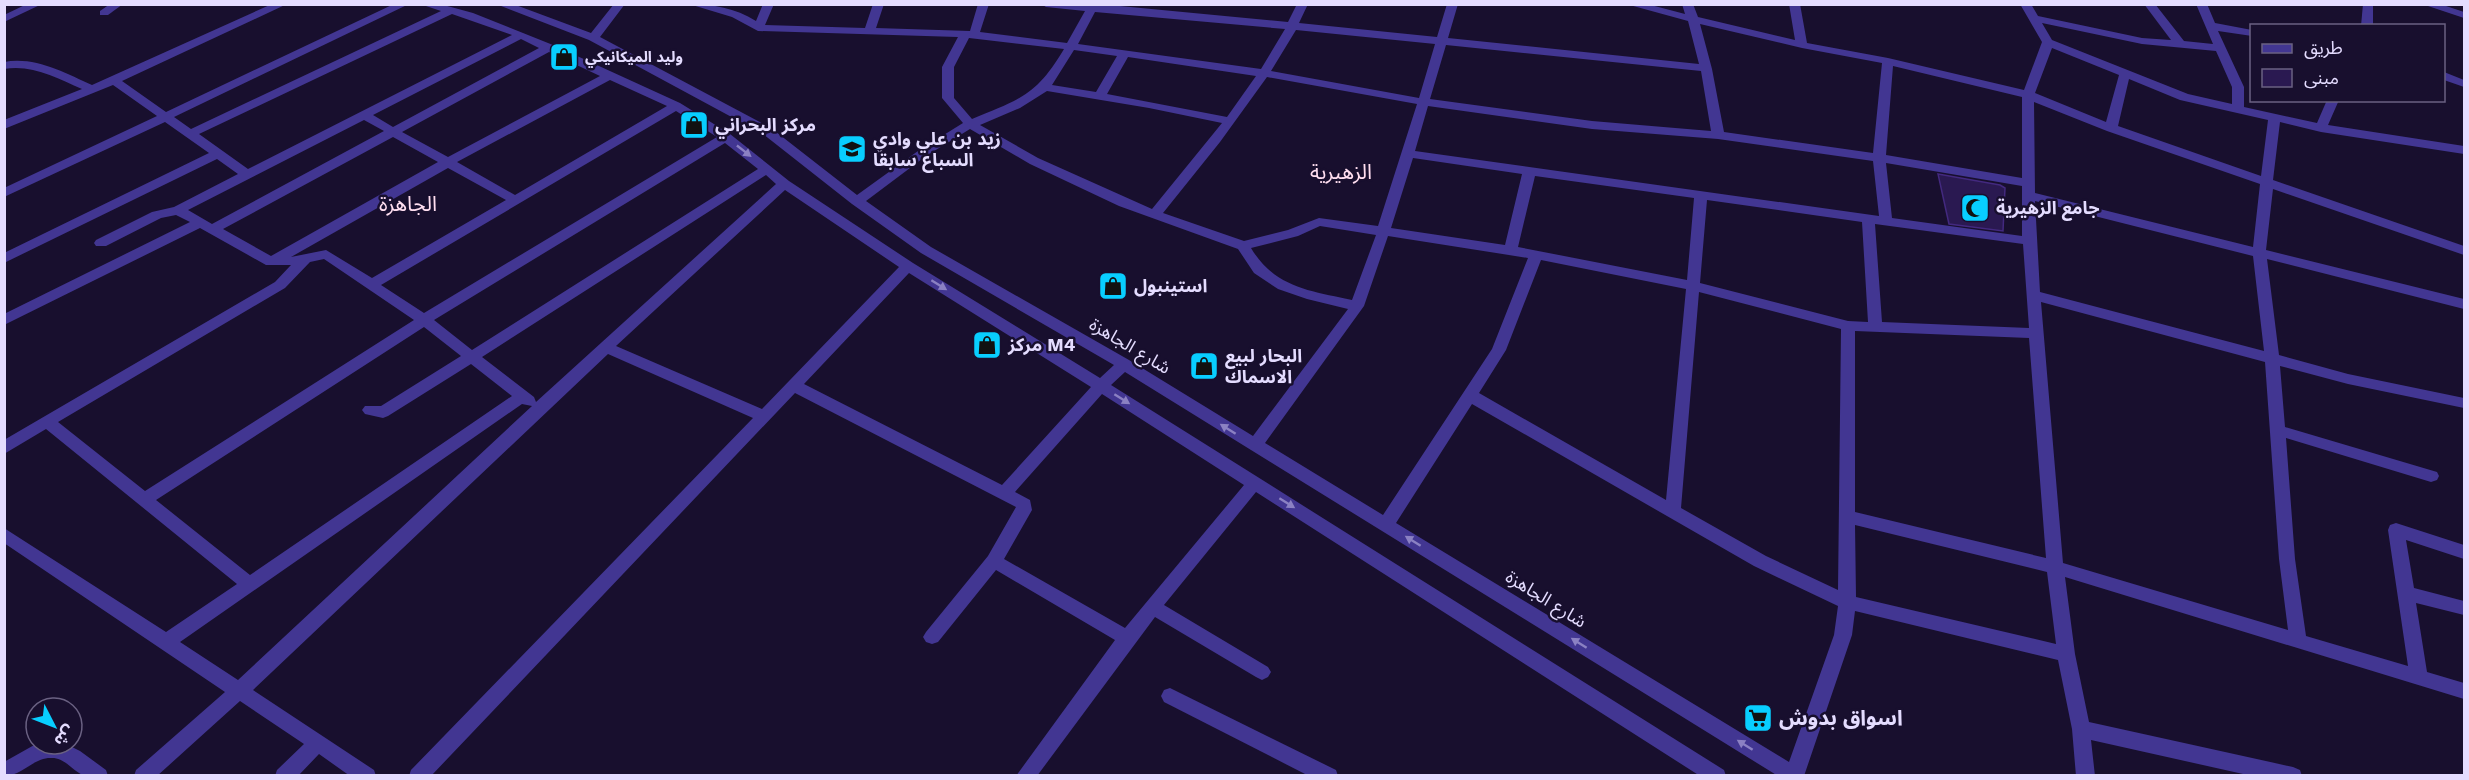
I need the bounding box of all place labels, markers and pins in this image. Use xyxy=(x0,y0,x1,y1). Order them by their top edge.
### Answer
shop icon: وليد الميكانيكي xyxy=(548,41,580,73)
place label: وليد الميكانيكي xyxy=(585,48,683,68)
shop icon: مركز البحراني xyxy=(678,109,710,141)
place label: مركز البحراني xyxy=(715,114,816,139)
place label: زيد بن علي وادي السباع سابقا xyxy=(873,128,1001,173)
school or university icon: زيد بن علي وادي السباع سابقا xyxy=(836,133,868,165)
mosque icon: جامع الزهيرية xyxy=(1959,192,1991,224)
place label: جامع الزهيرية xyxy=(1996,197,2100,221)
shop icon: استينبول xyxy=(1097,270,1129,302)
place label: استينبول xyxy=(1134,275,1207,297)
shop icon: مركز M4 xyxy=(971,329,1003,361)
place label: مركز M4 xyxy=(1007,334,1076,356)
place label: البحار لبيع الاسماك xyxy=(1225,345,1302,387)
shop icon: البحار لبيع الاسماك xyxy=(1188,350,1220,382)
supermarket icon: اسواق بدوش xyxy=(1742,702,1774,734)
place label: اسواق بدوش xyxy=(1779,705,1903,730)

